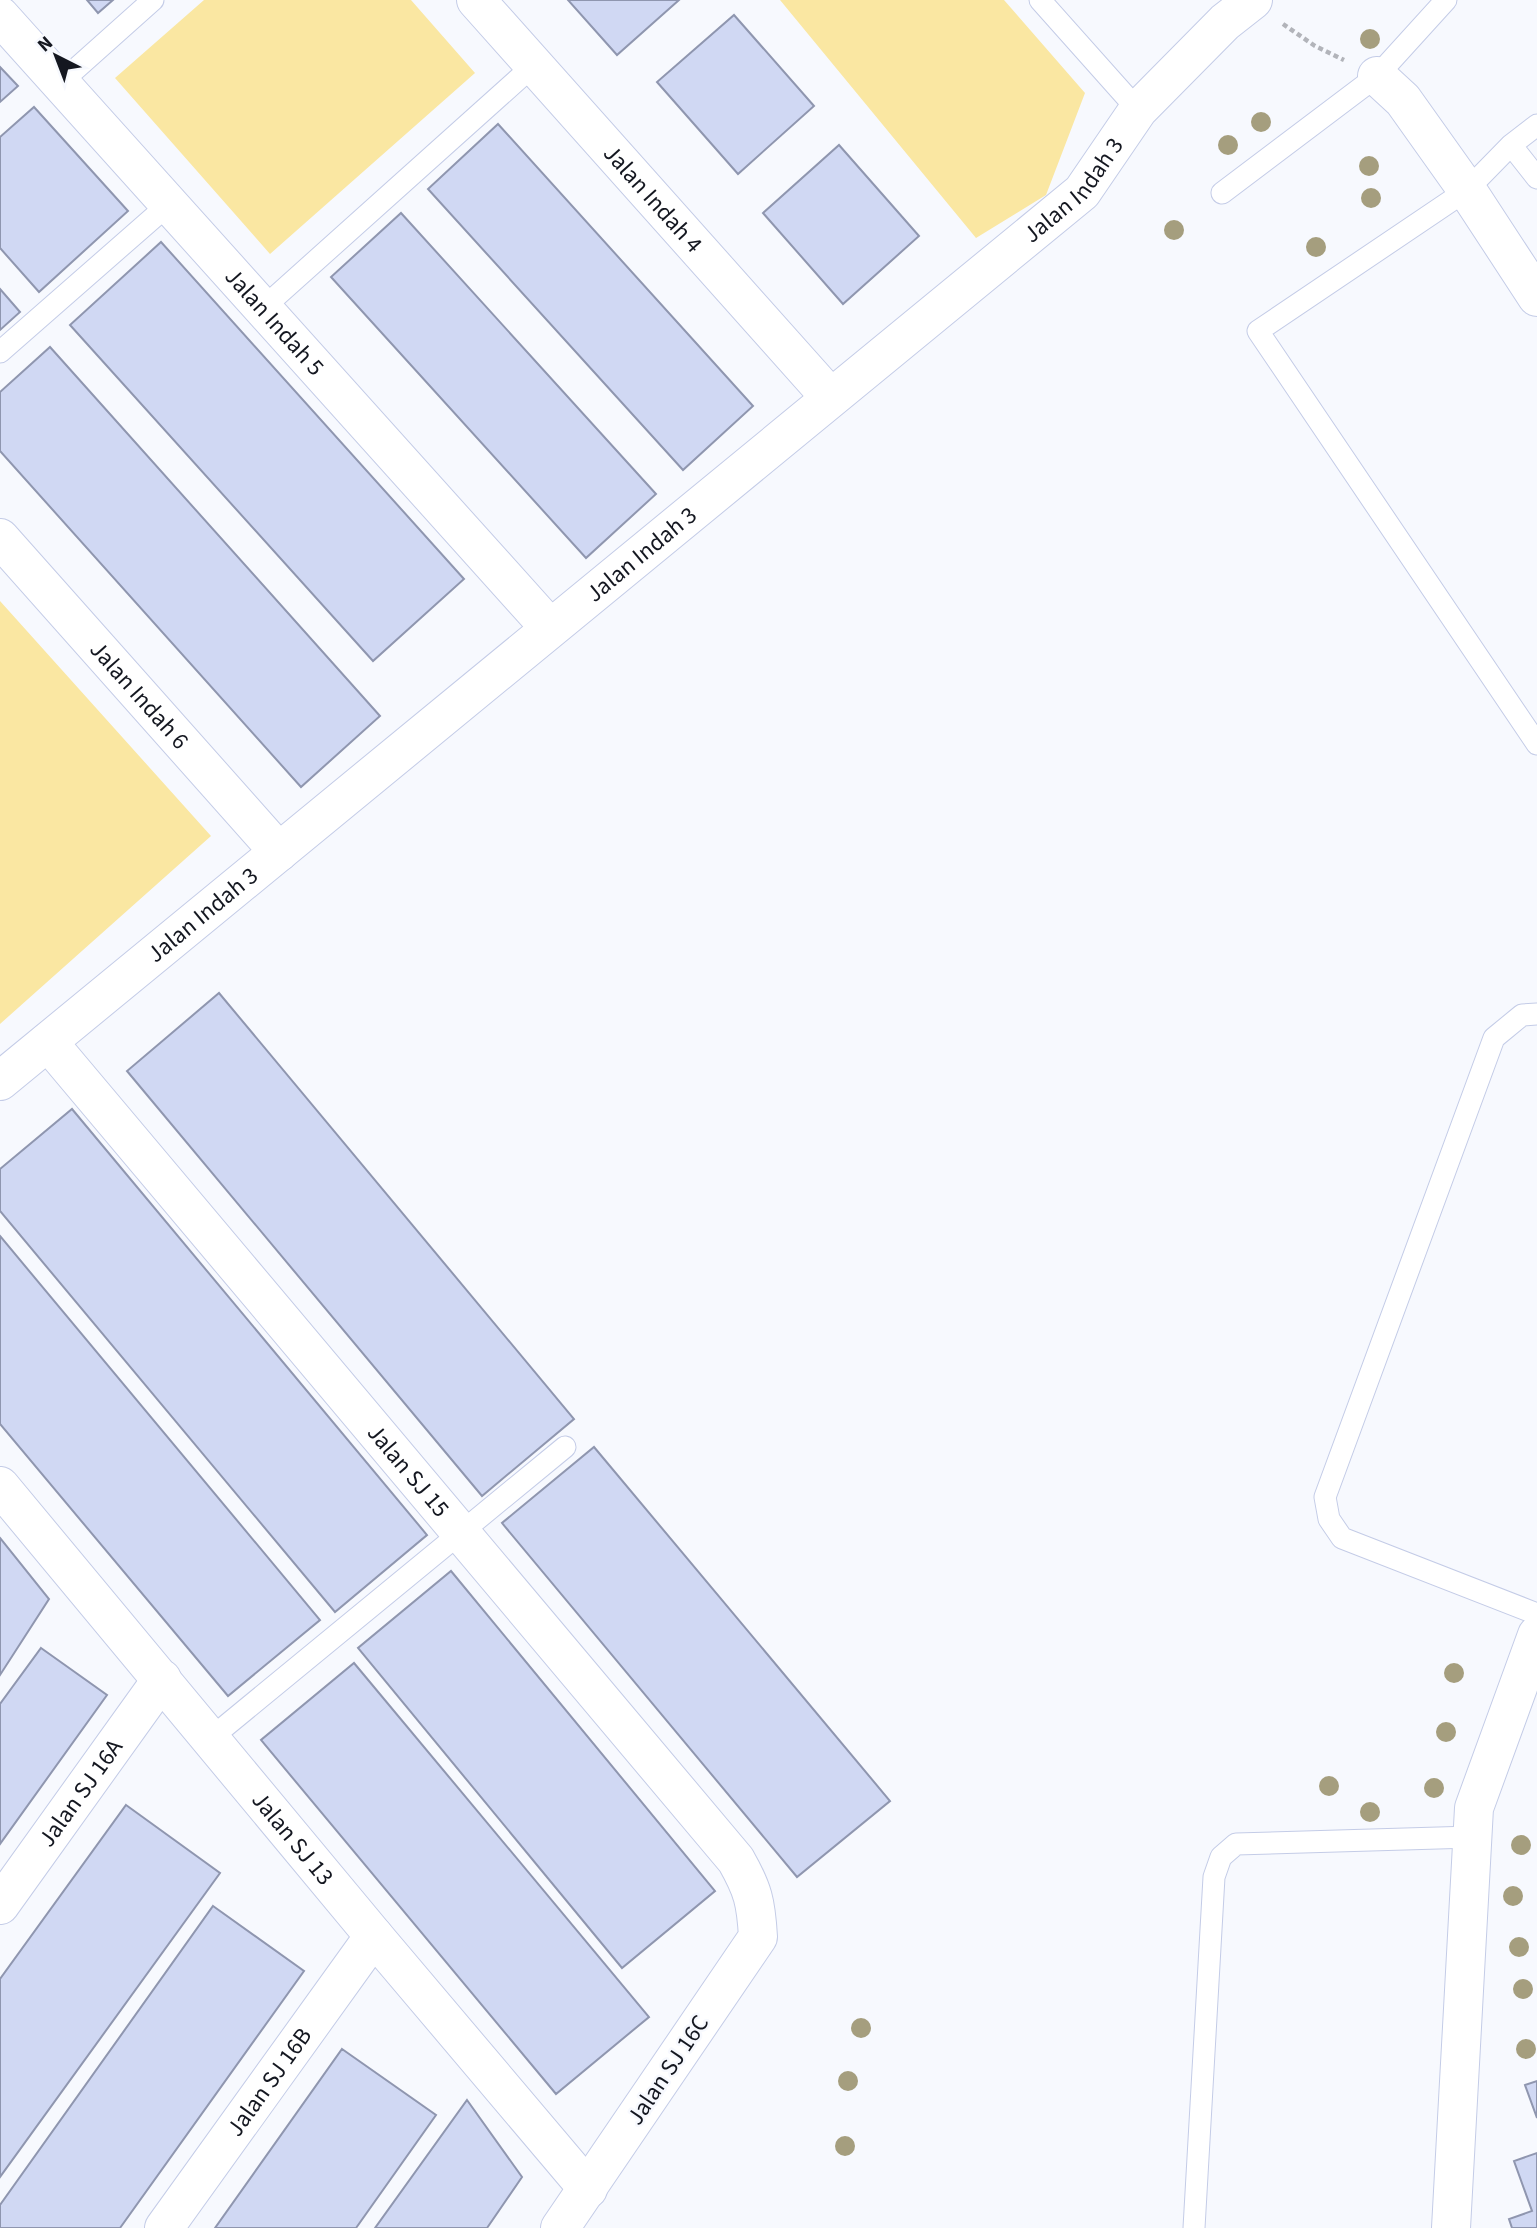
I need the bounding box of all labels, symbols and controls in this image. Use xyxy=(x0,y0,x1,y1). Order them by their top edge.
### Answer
north arrow xyxy=(21,21,91,91)
text: N xyxy=(32,30,59,59)
street label: Jalan Indah 3 xyxy=(1016,130,1132,251)
street label: Jalan Indah 4 xyxy=(595,137,711,260)
street label: Jalan Indah 5 xyxy=(217,260,333,383)
street label: Jalan Indah 3 xyxy=(578,498,704,610)
street label: Jalan Indah 6 xyxy=(82,633,197,757)
street label: Jalan Indah 3 xyxy=(139,858,266,971)
street label: Jalan SJ 15 xyxy=(359,1416,458,1525)
street label: Jalan SJ 16A xyxy=(30,1732,131,1854)
street label: Jalan SJ 13 xyxy=(243,1784,342,1893)
street label: Jalan SJ 16C xyxy=(618,2008,718,2132)
street label: Jalan SJ 16B xyxy=(218,2020,320,2143)

